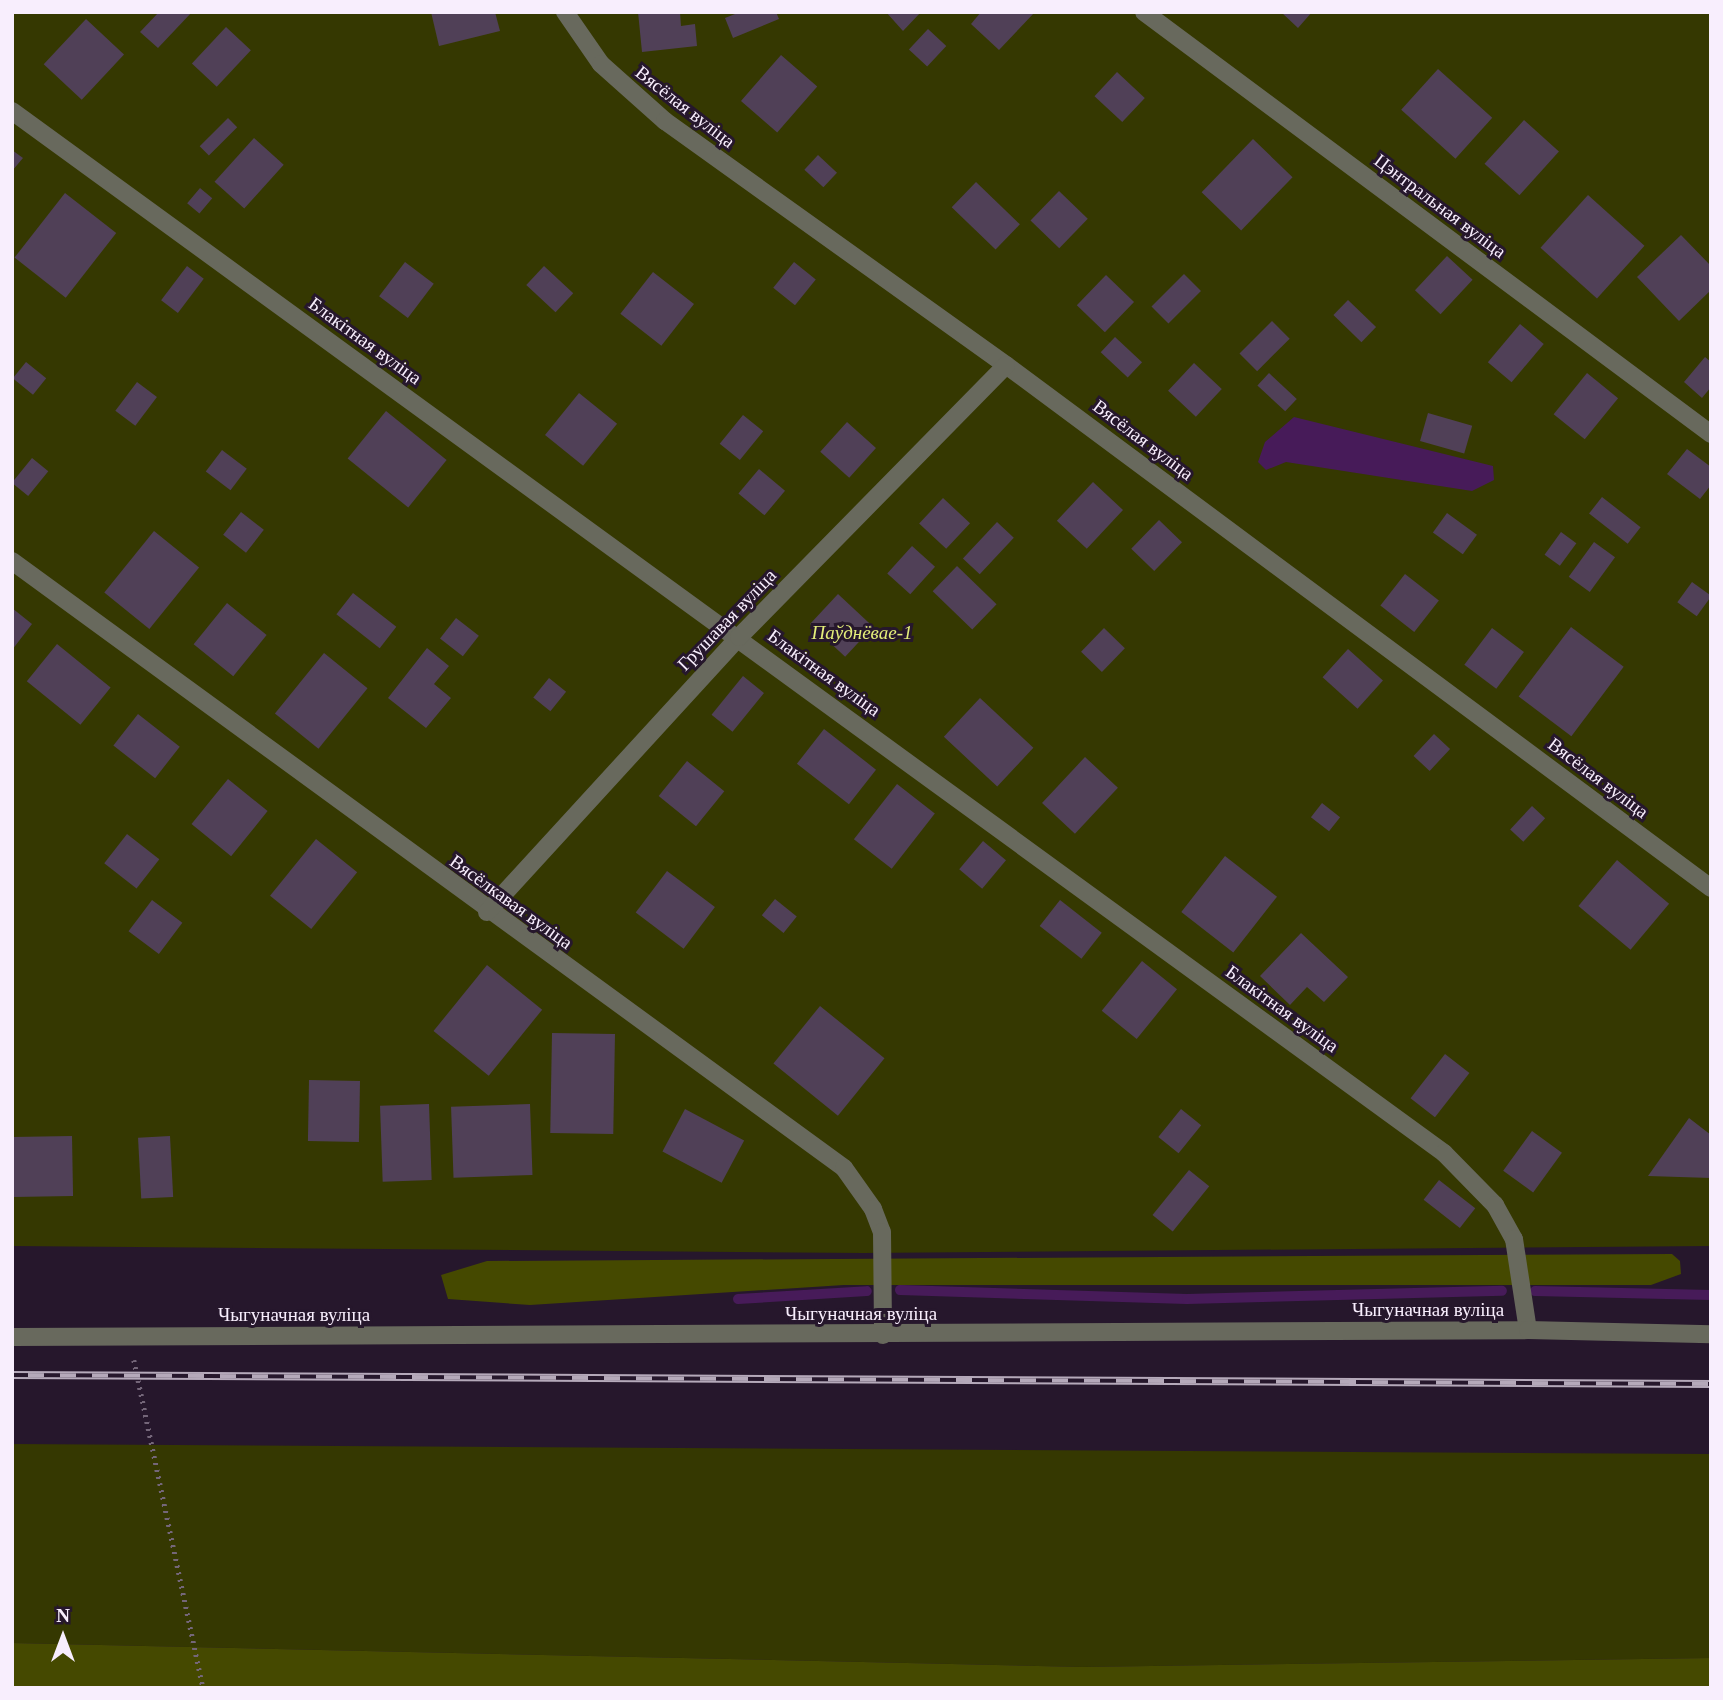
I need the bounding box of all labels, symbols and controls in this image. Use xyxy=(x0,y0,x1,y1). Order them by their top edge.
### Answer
street label: Вясёлая вуліца xyxy=(631,61,739,153)
street label: Цэнтральная вуліца xyxy=(1370,149,1510,263)
street label: Блакітная вуліца xyxy=(304,292,426,390)
street label: Вясёлая вуліца xyxy=(1088,395,1198,485)
street label: Грушавая вуліца xyxy=(673,564,781,676)
park label: Паўднёвае-1 xyxy=(811,622,913,644)
street label: Блакітная вуліца xyxy=(763,624,885,722)
street label: Вясёлая вуліца xyxy=(1543,733,1653,823)
street label: Вясёлкавая вуліца xyxy=(445,850,577,954)
street label: Блакітная вуліца xyxy=(1221,960,1343,1058)
street label: Чыгуначная вуліца xyxy=(1352,1299,1504,1321)
street label: Чыгуначная вуліца xyxy=(785,1303,937,1325)
street label: Чыгуначная вуліца xyxy=(218,1304,370,1326)
north arrow xyxy=(28,1602,98,1672)
text: N xyxy=(56,1605,70,1626)

